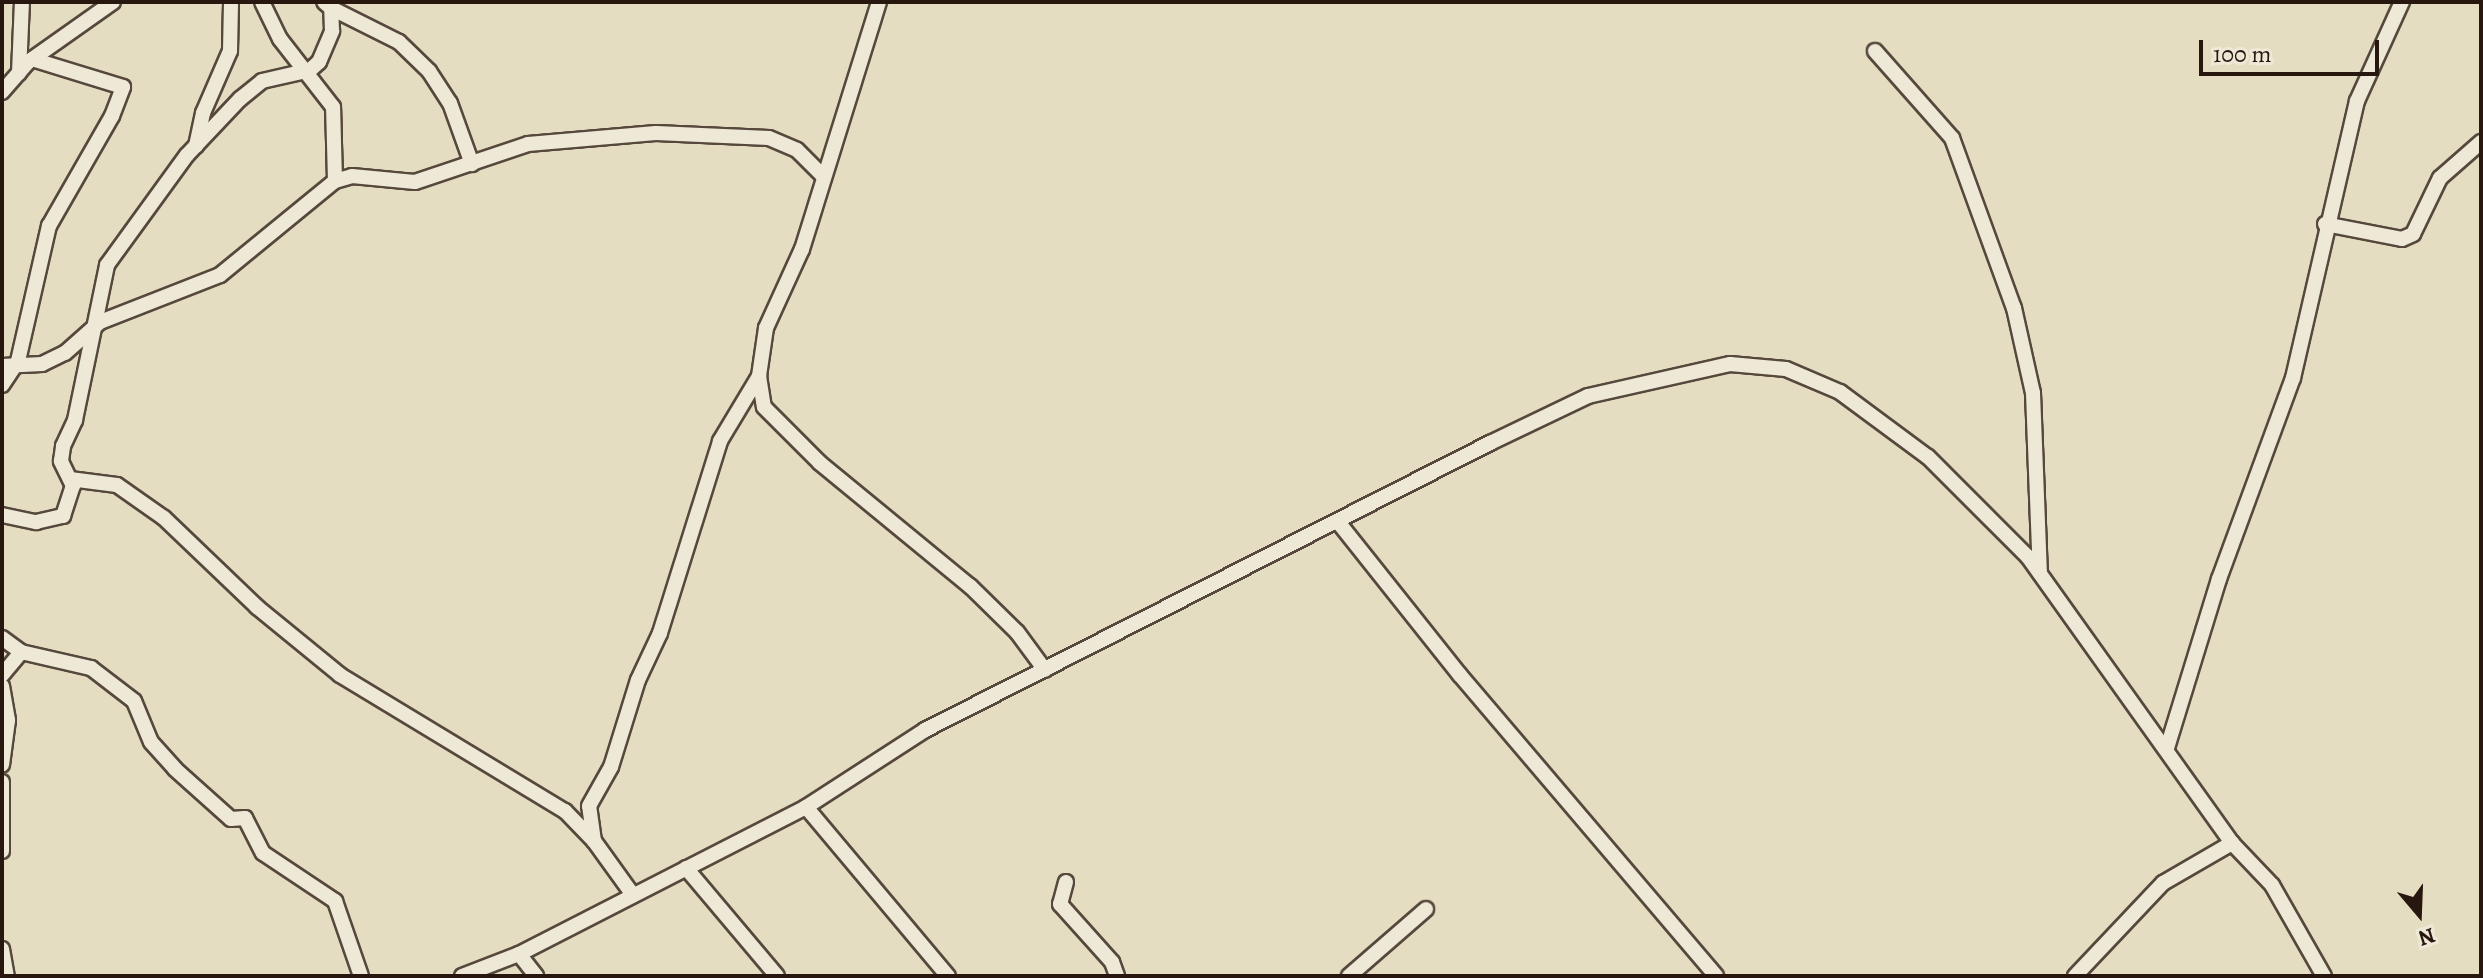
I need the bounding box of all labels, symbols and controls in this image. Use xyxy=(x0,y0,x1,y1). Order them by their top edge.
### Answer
scale bar xyxy=(2203,24,2383,74)
text: 100 m xyxy=(2213,38,2272,70)
north arrow xyxy=(2379,874,2459,954)
text: N xyxy=(2414,920,2439,953)

